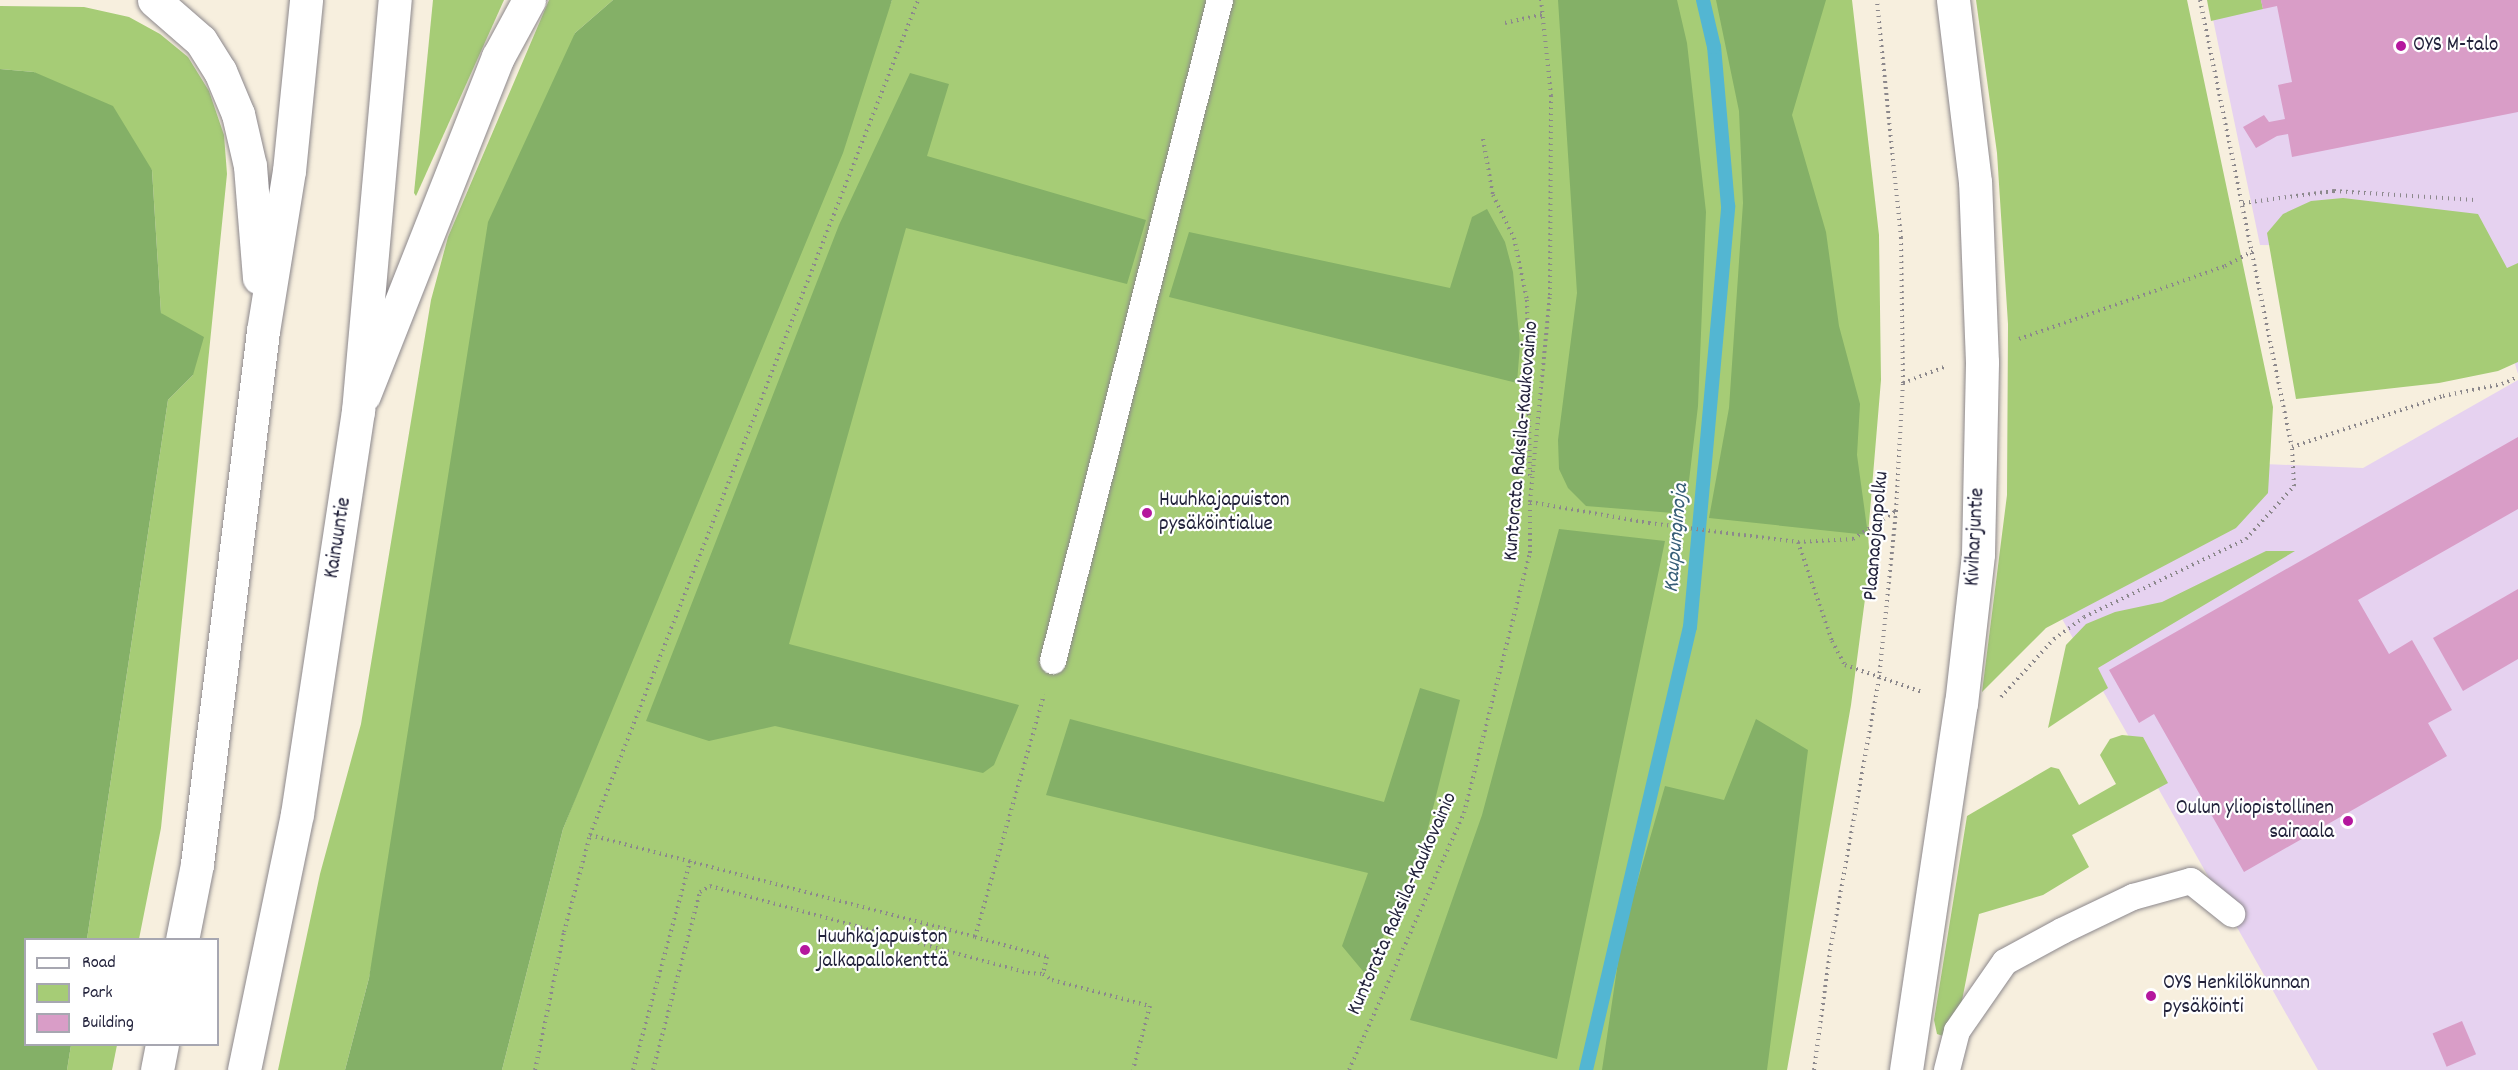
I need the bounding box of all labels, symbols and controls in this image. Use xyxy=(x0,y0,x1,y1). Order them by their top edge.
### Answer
place label: OYS M-talo xyxy=(2413,33,2498,59)
marker: OYS M-talo xyxy=(2394,39,2408,53)
street label: Kuntorata Raksila-Kaukovainio xyxy=(1499,320,1545,562)
street label: Plaanaojanpolku xyxy=(1859,470,1895,602)
water label: Kaupunginoja xyxy=(1659,482,1695,594)
street label: Kiviharjuntie xyxy=(1961,487,1991,587)
place label: Huuhkajapuiston pysäköintialue xyxy=(1159,488,1289,538)
street label: Kainuuntie xyxy=(320,496,358,580)
marker: Huuhkajapuiston pysäköintialue xyxy=(1140,506,1154,520)
street label: Kuntorata Raksila-Kaukovainio xyxy=(1342,789,1464,1019)
place label: Oulun yliopistollinen sairaala xyxy=(2176,796,2334,846)
marker: Oulun yliopistollinen sairaala xyxy=(2339,812,2357,830)
place label: Huuhkajapuiston jalkapallokenttä xyxy=(817,925,948,975)
legend xyxy=(24,938,219,1046)
marker: Huuhkajapuiston jalkapallokenttä xyxy=(798,943,812,957)
text: Road xyxy=(82,951,116,976)
place label: OYS Henkilökunnan pysäköinti xyxy=(2163,971,2310,1021)
text: Park xyxy=(82,981,113,1006)
marker: OYS Henkilökunnan pysäköinti xyxy=(2144,989,2158,1003)
text: Building xyxy=(82,1011,134,1036)

